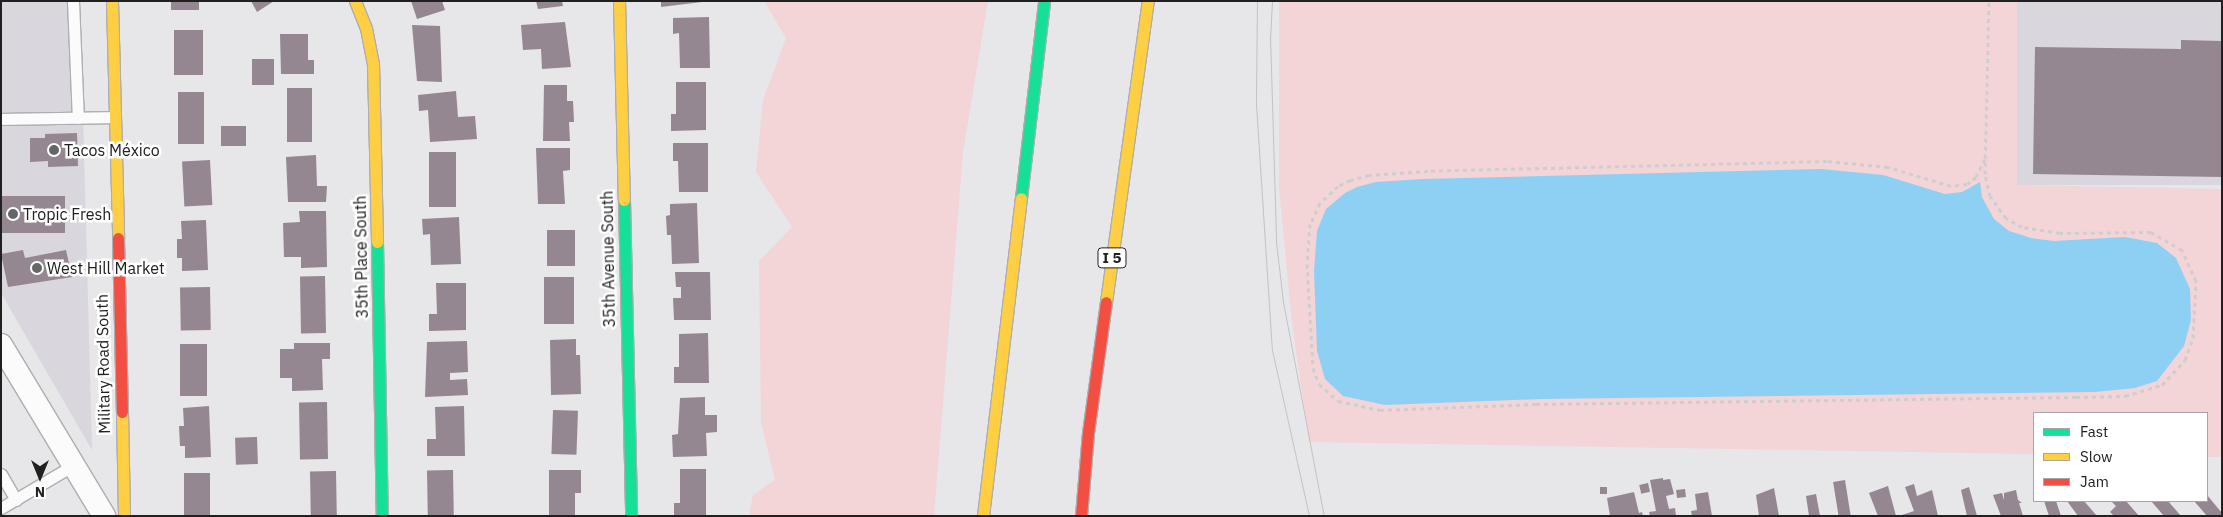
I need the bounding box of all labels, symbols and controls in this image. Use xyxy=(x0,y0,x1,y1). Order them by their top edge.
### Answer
place label: Tacos México xyxy=(64,140,160,160)
marker: Tacos México xyxy=(48,144,60,156)
street label: 35th Avenue South xyxy=(597,190,619,328)
street label: 35th Place South xyxy=(350,195,372,319)
place label: Tropic Fresh xyxy=(23,204,111,224)
marker: Tropic Fresh xyxy=(7,208,19,220)
road number: I 5 xyxy=(1097,246,1127,270)
place label: West Hill Market xyxy=(47,258,165,278)
marker: West Hill Market xyxy=(31,262,43,274)
street label: Military Road South xyxy=(92,294,114,434)
legend xyxy=(2033,412,2208,502)
text: Fast xyxy=(2080,422,2108,441)
text: Slow xyxy=(2080,447,2113,466)
north arrow xyxy=(15,452,65,502)
text: Jam xyxy=(2080,472,2109,491)
text: N xyxy=(35,483,45,501)

